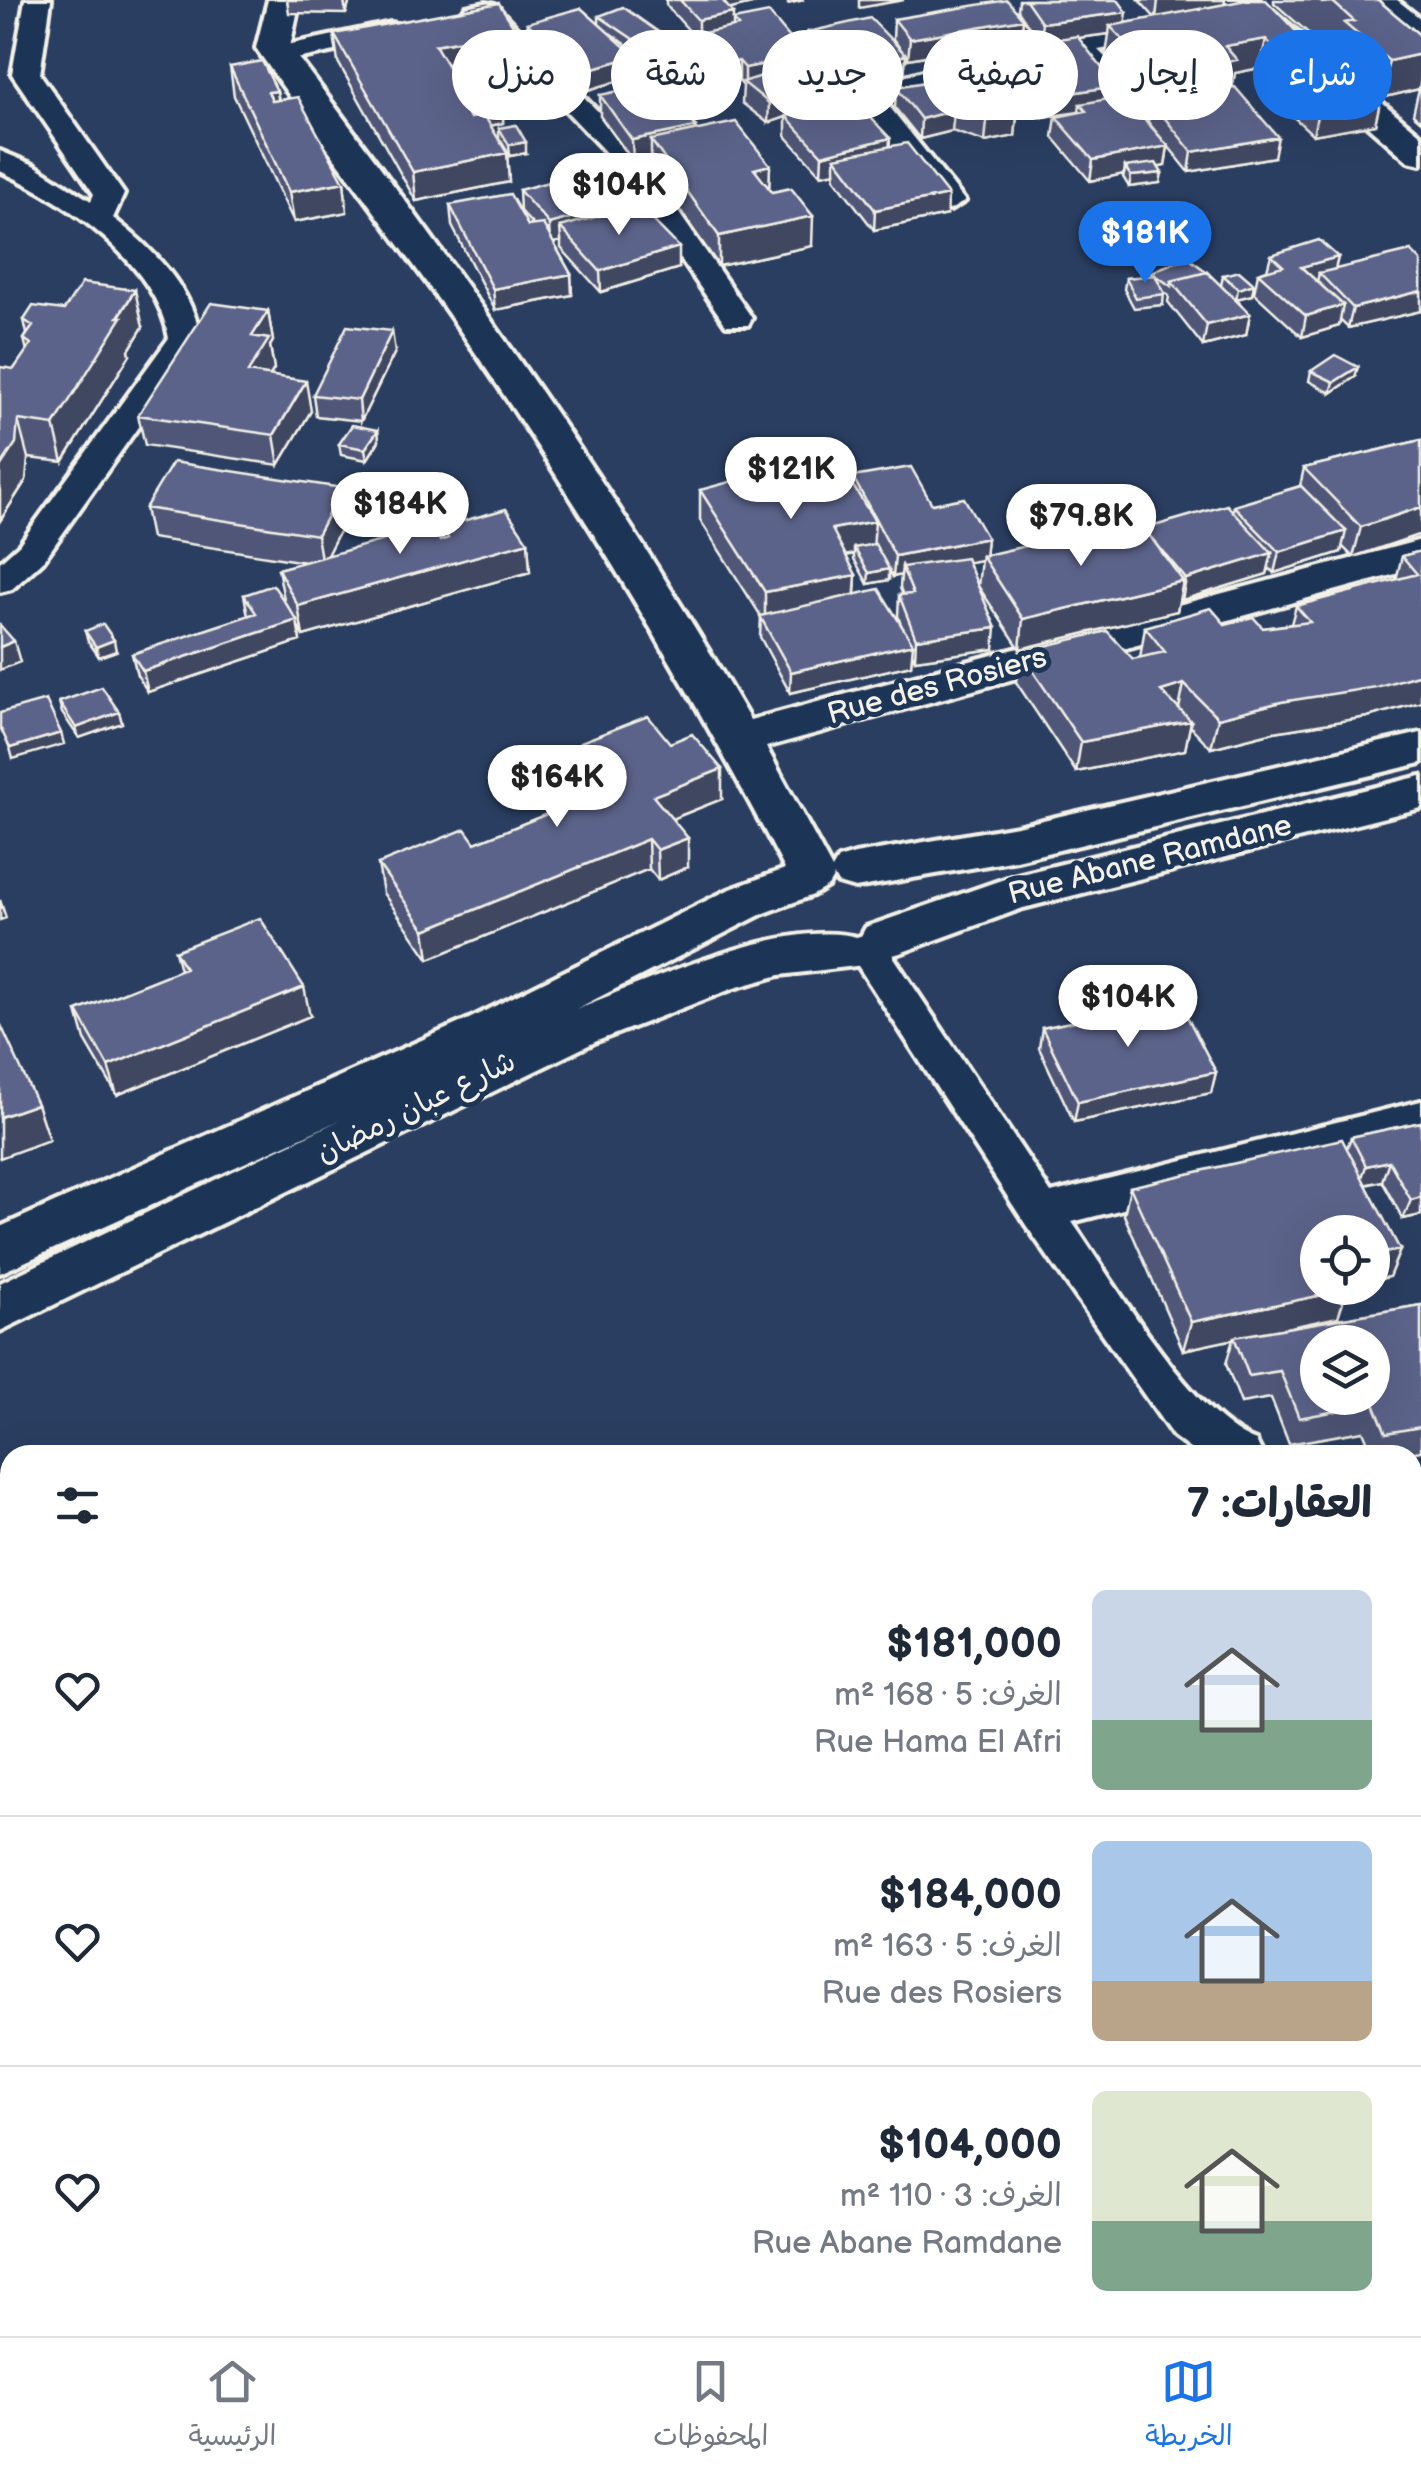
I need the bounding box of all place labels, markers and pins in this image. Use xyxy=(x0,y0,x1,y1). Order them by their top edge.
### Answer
pin: $104K xyxy=(549,153,689,238)
pin: $181K xyxy=(1075,201,1215,286)
pin: $121K xyxy=(721,437,861,522)
pin: $184K xyxy=(330,472,470,557)
pin: $79.8K xyxy=(1000,484,1162,569)
pin: $164K xyxy=(487,745,627,830)
pin: $104K xyxy=(1058,965,1198,1050)

